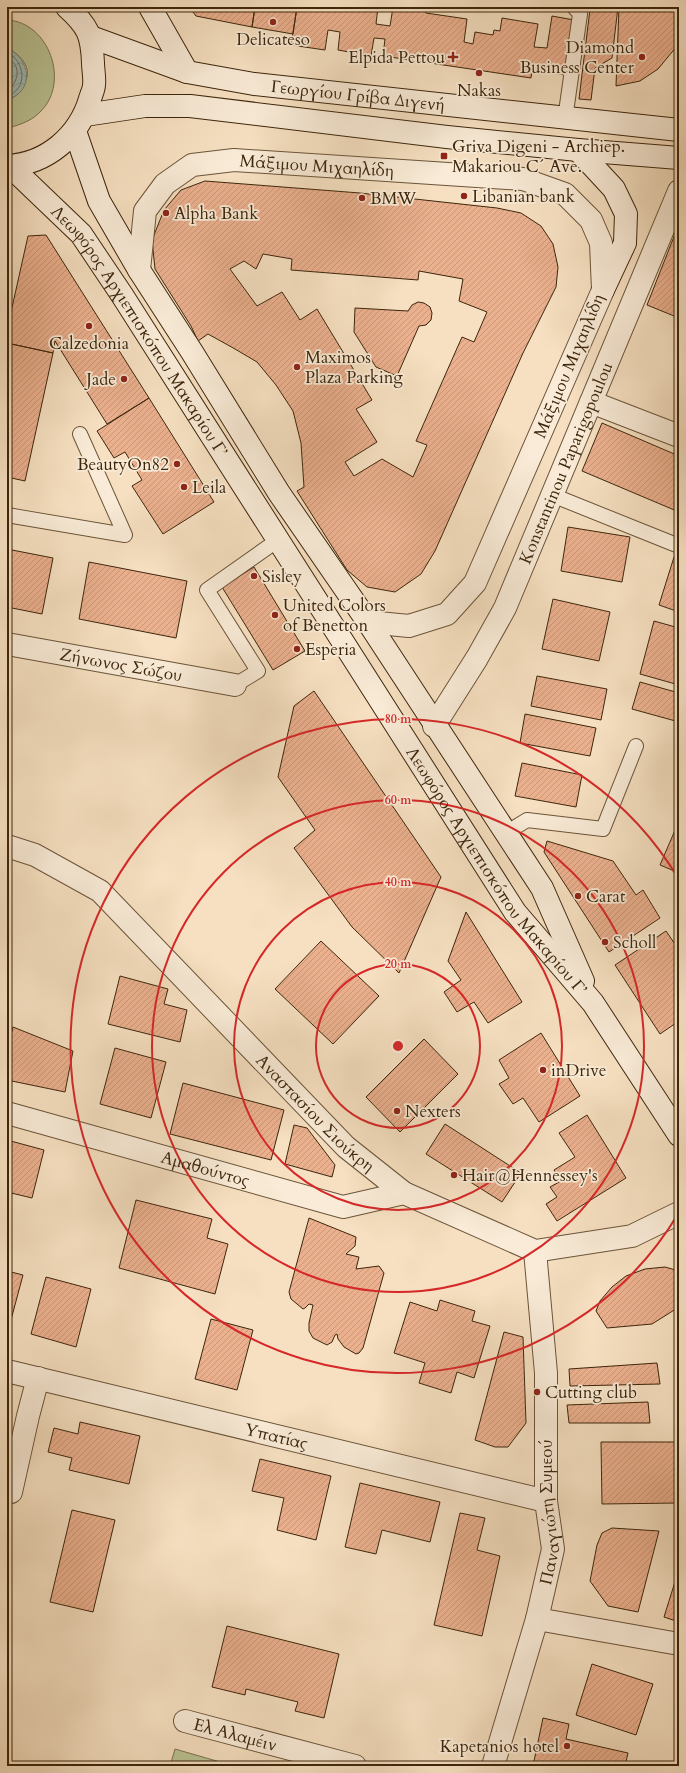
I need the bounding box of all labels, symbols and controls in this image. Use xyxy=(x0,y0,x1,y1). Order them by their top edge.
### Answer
marker: Delicateso xyxy=(268,17,278,27)
place label: Delicateso xyxy=(236,28,310,51)
place label: Diamond Business Center xyxy=(520,36,635,79)
place label: Elpida Pettou xyxy=(348,46,445,69)
marker: Elpida Pettou xyxy=(448,52,458,62)
marker: Diamond Business Center xyxy=(637,52,647,62)
marker: Nakas xyxy=(474,68,484,78)
street label: Γεωργίου Γρίβα Διγενή xyxy=(270,74,446,116)
place label: Nakas xyxy=(457,79,501,102)
place label: Griva Digeni - Archiep. Makariou C´ Ave. xyxy=(452,135,625,178)
street label: Μάξιμου Μιχαηλίδη xyxy=(239,149,394,182)
marker: Griva Digeni - Archiep. Makariou C´ Ave. xyxy=(439,151,449,161)
place label: Libanian bank xyxy=(472,185,576,208)
place label: BMW xyxy=(370,187,417,210)
marker: Libanian bank xyxy=(459,191,469,201)
marker: BMW xyxy=(357,193,367,203)
street label: Λεωφόρος Αρχιεπισκόπου Μακαρίου Γ’ xyxy=(46,200,233,461)
place label: Alpha Bank xyxy=(174,202,259,225)
marker: Alpha Bank xyxy=(161,208,171,218)
street label: Μάξιμου Μιχαηλίδη xyxy=(528,290,610,442)
marker: Calzedonia xyxy=(84,321,94,331)
place label: Calzedonia xyxy=(49,332,130,355)
place label: Maximos Plaza Parking xyxy=(305,346,403,389)
street label: Konstantinou Paparigopoulou xyxy=(513,358,618,567)
marker: Maximos Plaza Parking xyxy=(292,362,302,372)
place label: Jade xyxy=(83,368,116,391)
marker: Jade xyxy=(119,374,129,384)
place label: BeautyOn82 xyxy=(77,453,169,476)
marker: BeautyOn82 xyxy=(172,459,182,469)
place label: Leila xyxy=(192,476,227,499)
marker: Leila xyxy=(179,482,189,492)
place label: Sisley xyxy=(262,565,302,588)
marker: Sisley xyxy=(249,571,259,581)
place label: United Colors of Benetton xyxy=(283,594,386,637)
marker: United Colors of Benetton xyxy=(270,610,280,620)
place label: Esperia xyxy=(305,638,357,661)
street label: Ζήνωνος Σώζου xyxy=(58,642,184,687)
marker: Esperia xyxy=(292,644,302,654)
text: 80 m xyxy=(385,711,412,727)
street label: Λεωφόρος Αρχιεπισκόπου Μακαρίου Γ’ xyxy=(401,742,593,1000)
text: 60 m xyxy=(385,792,412,808)
text: 40 m xyxy=(385,874,412,890)
place label: Carat xyxy=(586,885,626,908)
marker: Carat xyxy=(573,891,583,901)
place label: Scholl xyxy=(613,931,657,954)
marker: Scholl xyxy=(600,937,610,947)
text: 20 m xyxy=(385,956,412,972)
centre of rings xyxy=(391,1039,405,1053)
street label: Αναστασίου Σιούκρη xyxy=(251,1049,380,1177)
place label: inDrive xyxy=(551,1059,607,1082)
marker: inDrive xyxy=(538,1065,548,1075)
place label: Nexters xyxy=(405,1100,461,1123)
marker: Nexters xyxy=(392,1106,402,1116)
street label: Αμαθούντος xyxy=(159,1145,252,1192)
place label: Hair@Hennessey's xyxy=(462,1164,598,1187)
marker: Hair@Hennessey's xyxy=(449,1170,459,1180)
place label: Cutting club xyxy=(545,1381,637,1404)
marker: Cutting club xyxy=(532,1387,542,1397)
street label: Υπατίας xyxy=(242,1417,310,1455)
street label: Παναγιώτη Συμεού xyxy=(534,1440,565,1587)
street label: Ελ Αλαμέιν xyxy=(191,1712,279,1756)
place label: Kapetanios hotel xyxy=(440,1735,560,1758)
marker: Kapetanios hotel xyxy=(562,1741,572,1751)

